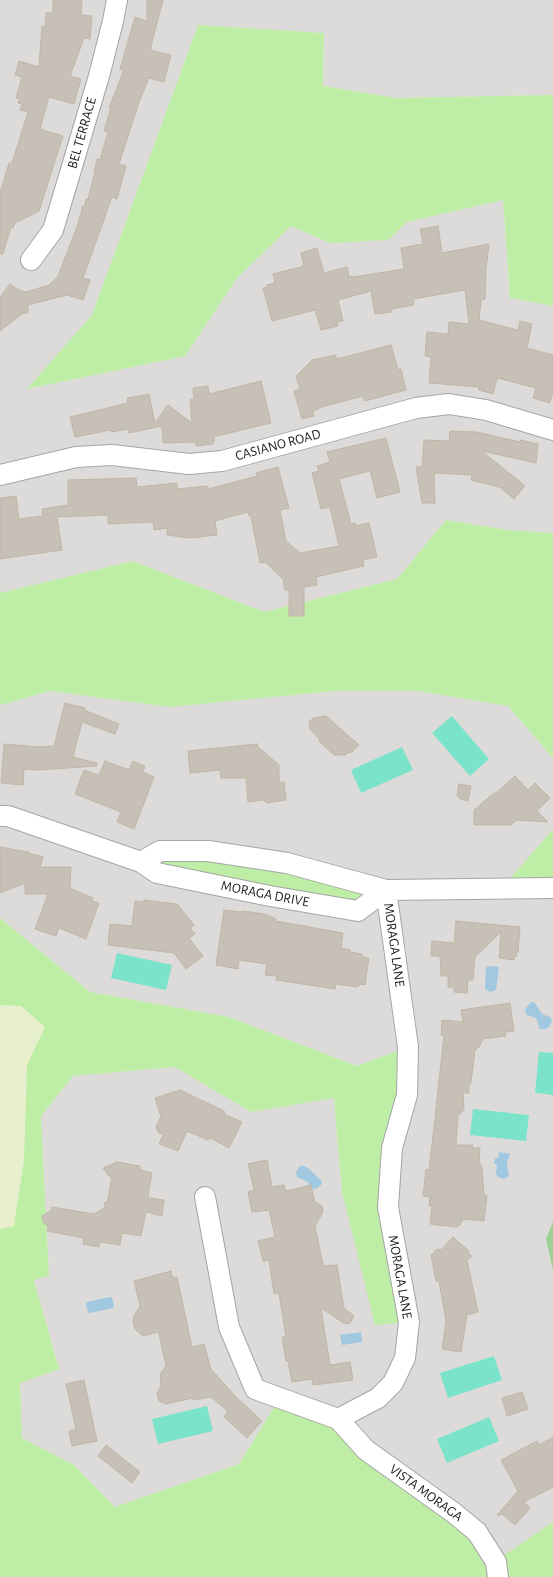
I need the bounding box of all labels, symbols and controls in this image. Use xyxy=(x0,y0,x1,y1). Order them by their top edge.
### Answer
street label: BEL TERRACE xyxy=(64,95,100,171)
street label: CASIANO ROAD xyxy=(233,426,323,464)
street label: MORAGA DRIVE xyxy=(220,877,310,911)
street label: MORAGA LANE xyxy=(380,902,408,988)
street label: MORAGA LANE xyxy=(384,1234,416,1320)
street label: VISTA MORAGA xyxy=(386,1461,466,1525)

